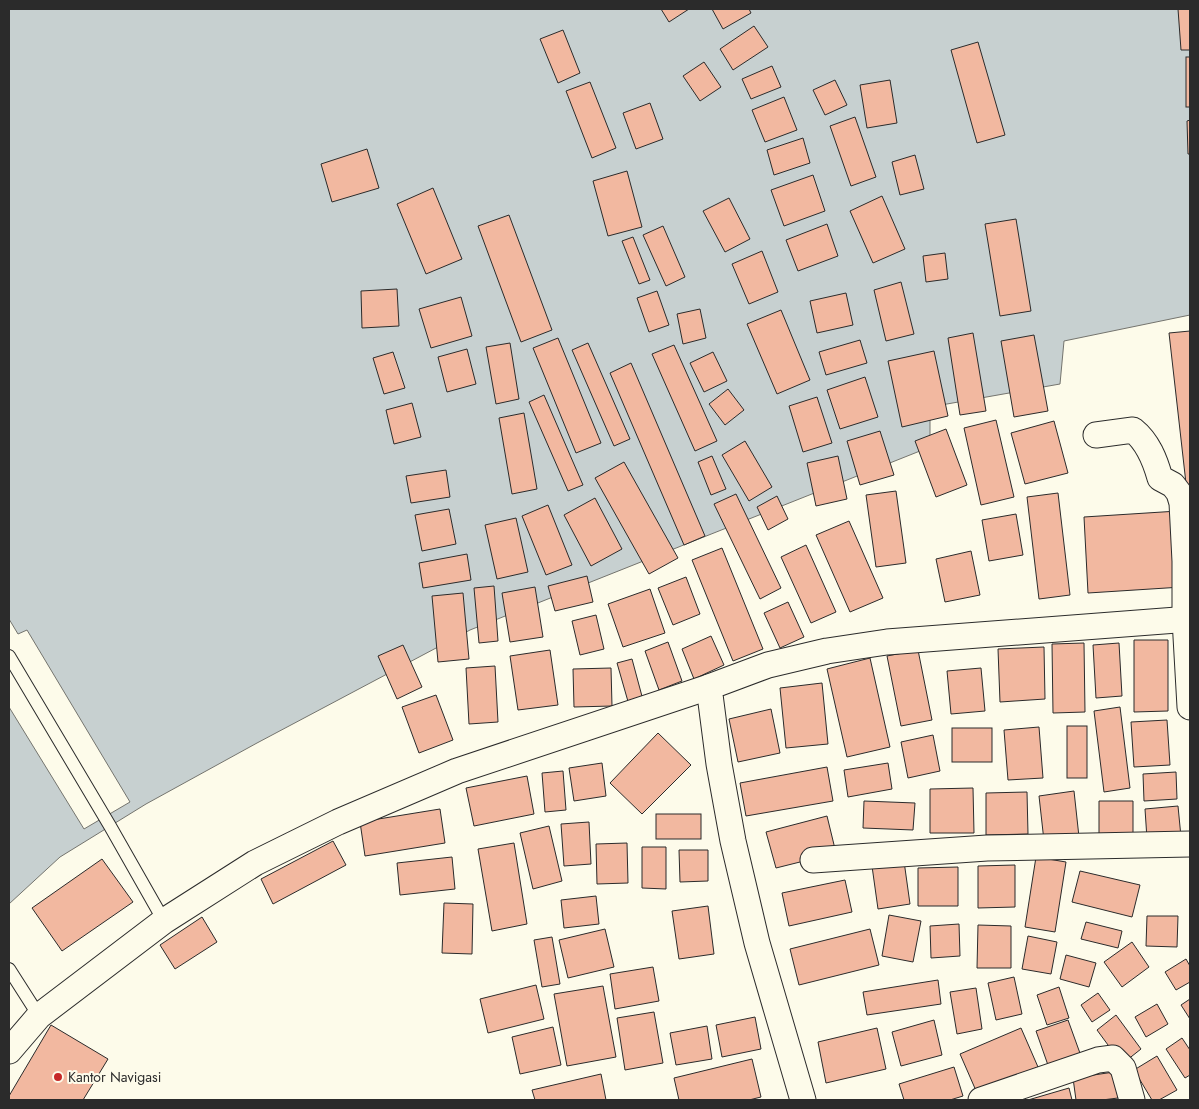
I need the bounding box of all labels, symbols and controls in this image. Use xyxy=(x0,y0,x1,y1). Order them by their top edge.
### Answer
place label: Kantor Navigasi xyxy=(68,1067,161,1087)
marker: Kantor Navigasi xyxy=(52,1071,64,1083)

